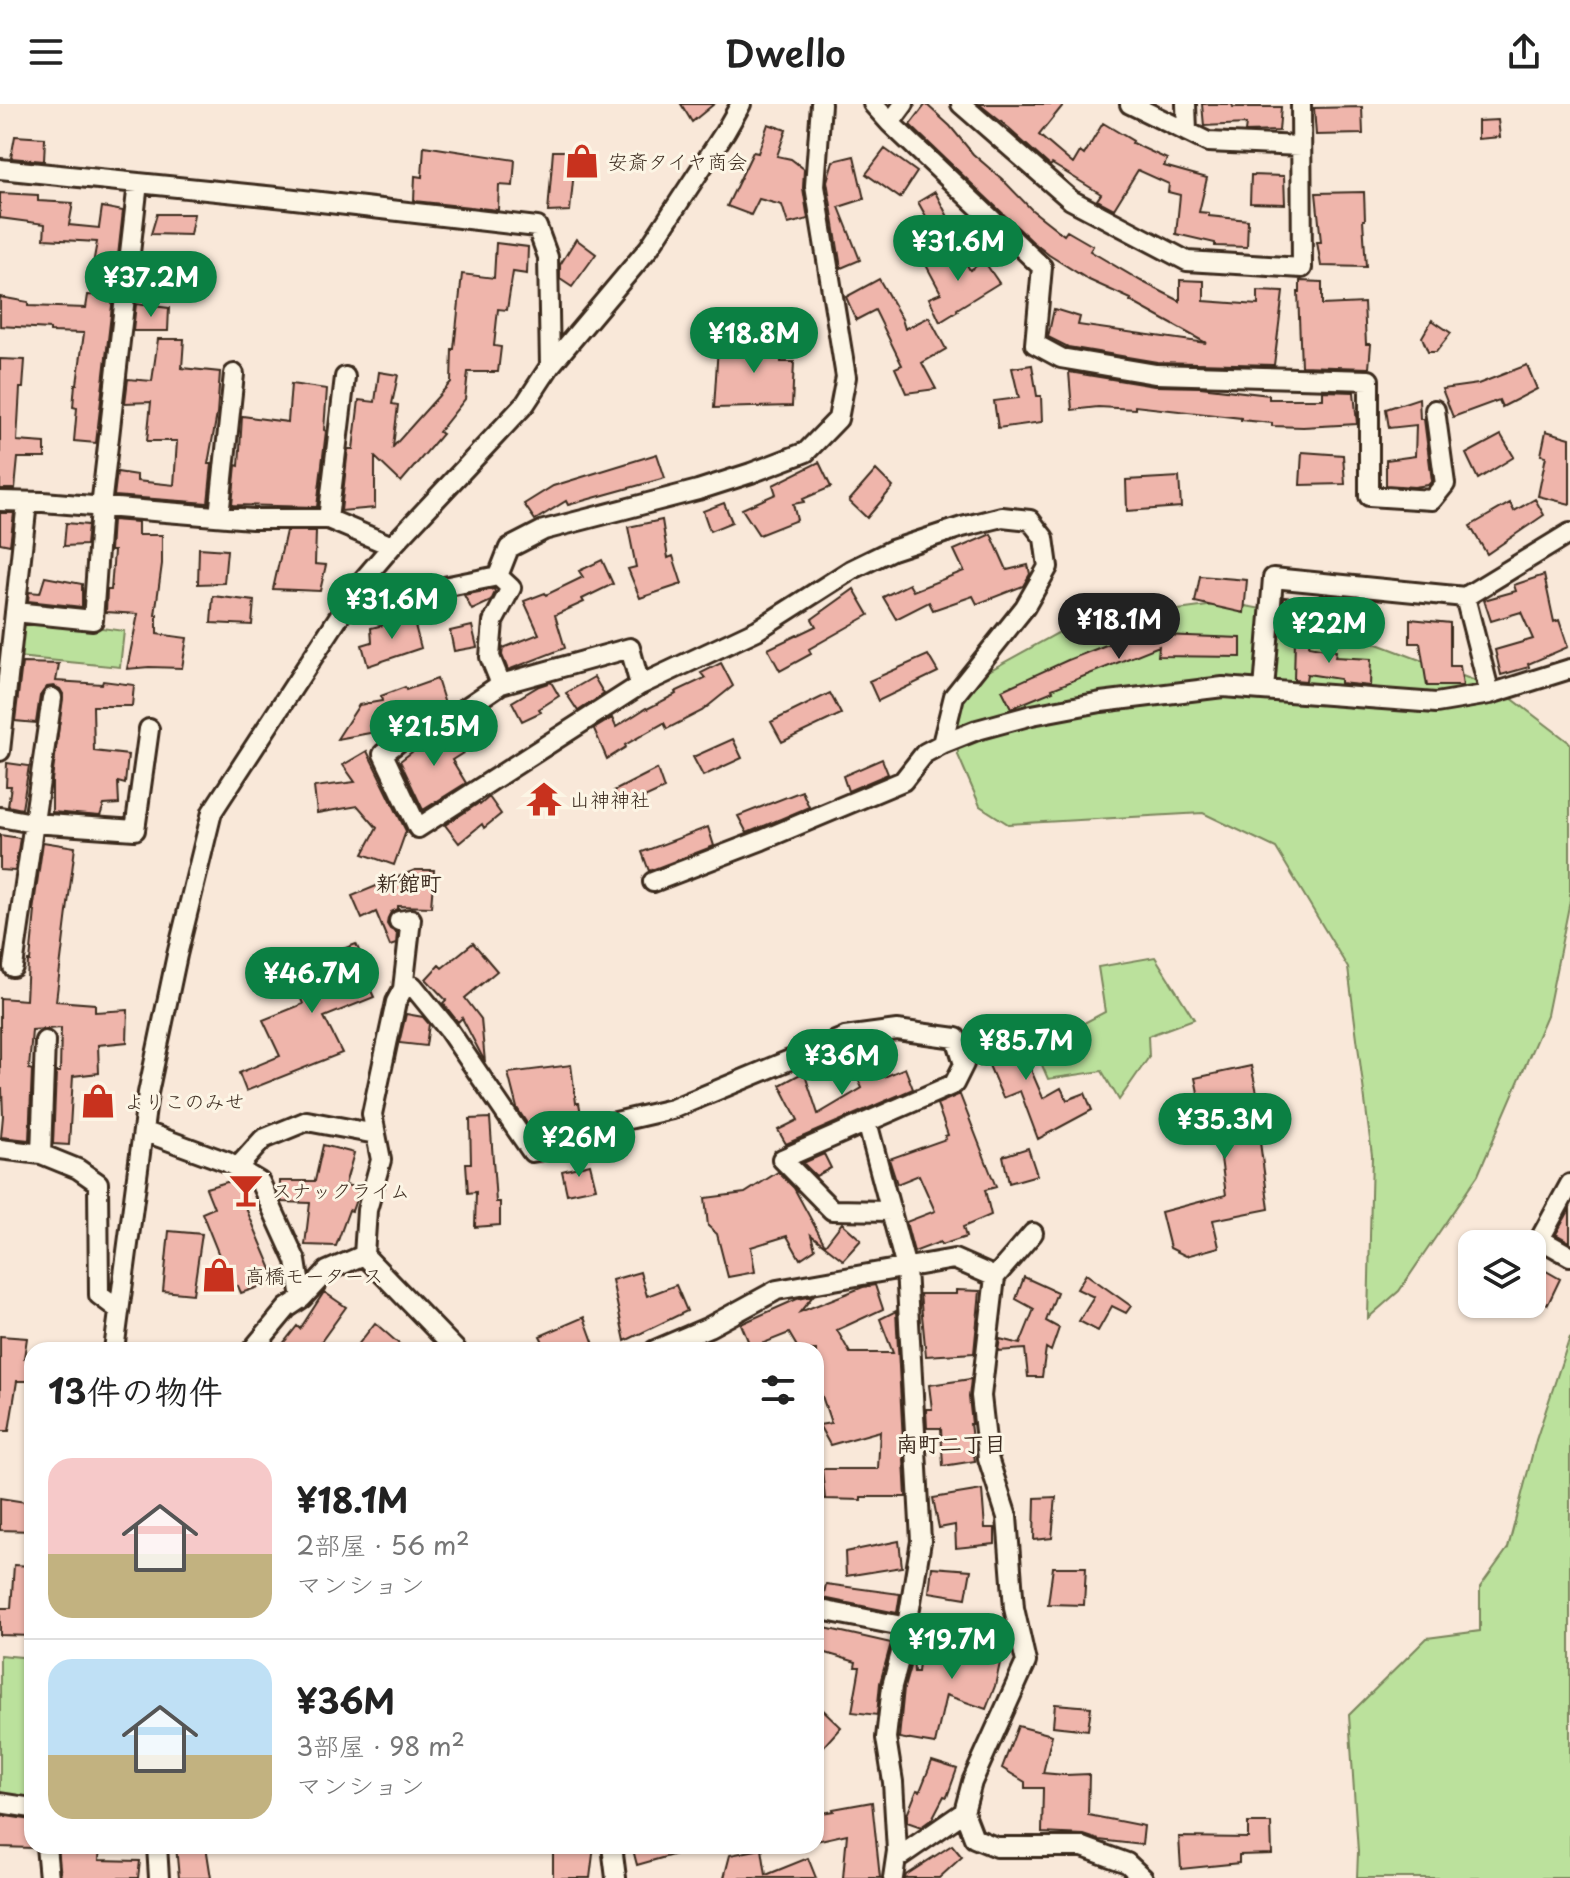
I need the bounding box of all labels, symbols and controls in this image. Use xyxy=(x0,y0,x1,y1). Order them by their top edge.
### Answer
text: Dwello xyxy=(724,25,846,79)
icon: menu xyxy=(24,30,68,74)
icon: share xyxy=(1502,30,1546,74)
shop icon: 安斎タイヤ商会 xyxy=(563,142,601,180)
place label: 安斎タイヤ商会 xyxy=(608,146,747,176)
pin: ¥31.6M xyxy=(893,215,1023,283)
text: ¥31.6M xyxy=(911,221,1005,260)
pin: ¥37.2M xyxy=(86,251,216,319)
text: ¥37.2M xyxy=(103,257,199,296)
pin: ¥18.8M xyxy=(689,307,819,375)
text: ¥18.8M xyxy=(708,313,800,352)
pin: ¥31.6M xyxy=(327,573,457,641)
text: ¥31.6M xyxy=(345,579,439,618)
pin: ¥18.1M xyxy=(1054,593,1184,661)
pin: ¥22M xyxy=(1282,597,1376,665)
text: ¥18.1M xyxy=(1076,599,1162,638)
text: ¥22M xyxy=(1291,603,1367,642)
pin: ¥21.5M xyxy=(369,700,499,768)
text: ¥21.5M xyxy=(388,706,480,745)
temple icon: 山神神社 xyxy=(525,780,563,818)
place label: 山神神社 xyxy=(570,784,650,814)
district label: 新館町 xyxy=(376,865,442,898)
pin: ¥46.7M xyxy=(247,947,377,1015)
text: ¥46.7M xyxy=(263,953,361,992)
pin: ¥85.7M xyxy=(961,1014,1091,1082)
text: ¥85.7M xyxy=(979,1020,1073,1059)
pin: ¥36M xyxy=(795,1029,889,1097)
text: ¥36M xyxy=(804,1035,880,1074)
shop icon: よりこのみせ xyxy=(79,1082,117,1120)
place label: よりこのみせ xyxy=(124,1086,244,1116)
pin: ¥35.3M xyxy=(1160,1093,1290,1161)
text: ¥35.3M xyxy=(1176,1099,1274,1138)
pin: ¥26M xyxy=(532,1111,626,1179)
text: ¥26M xyxy=(541,1117,617,1156)
bar icon: スナックライム xyxy=(227,1171,265,1209)
place label: スナックライム xyxy=(272,1175,410,1205)
map controls xyxy=(1458,1230,1546,1318)
button: layers xyxy=(1458,1230,1546,1318)
shop icon: 高橋モータース xyxy=(200,1256,238,1294)
place label: 高橋モータース xyxy=(245,1260,383,1290)
text: 13件の物件 xyxy=(48,1364,223,1416)
icon: filters xyxy=(756,1368,800,1412)
district label: 南町二丁目 xyxy=(896,1426,1006,1459)
text: ¥18.1M xyxy=(296,1473,408,1525)
icon: home xyxy=(112,1490,208,1586)
text: 2部屋 · 56 m² xyxy=(296,1525,470,1564)
text: マンション xyxy=(296,1564,425,1603)
pin: ¥19.7M xyxy=(887,1613,1017,1681)
text: ¥19.7M xyxy=(908,1619,996,1658)
text: ¥36M xyxy=(296,1674,395,1726)
icon: home xyxy=(112,1691,208,1787)
text: 3部屋 · 98 m² xyxy=(296,1726,465,1765)
text: マンション xyxy=(296,1765,425,1804)

